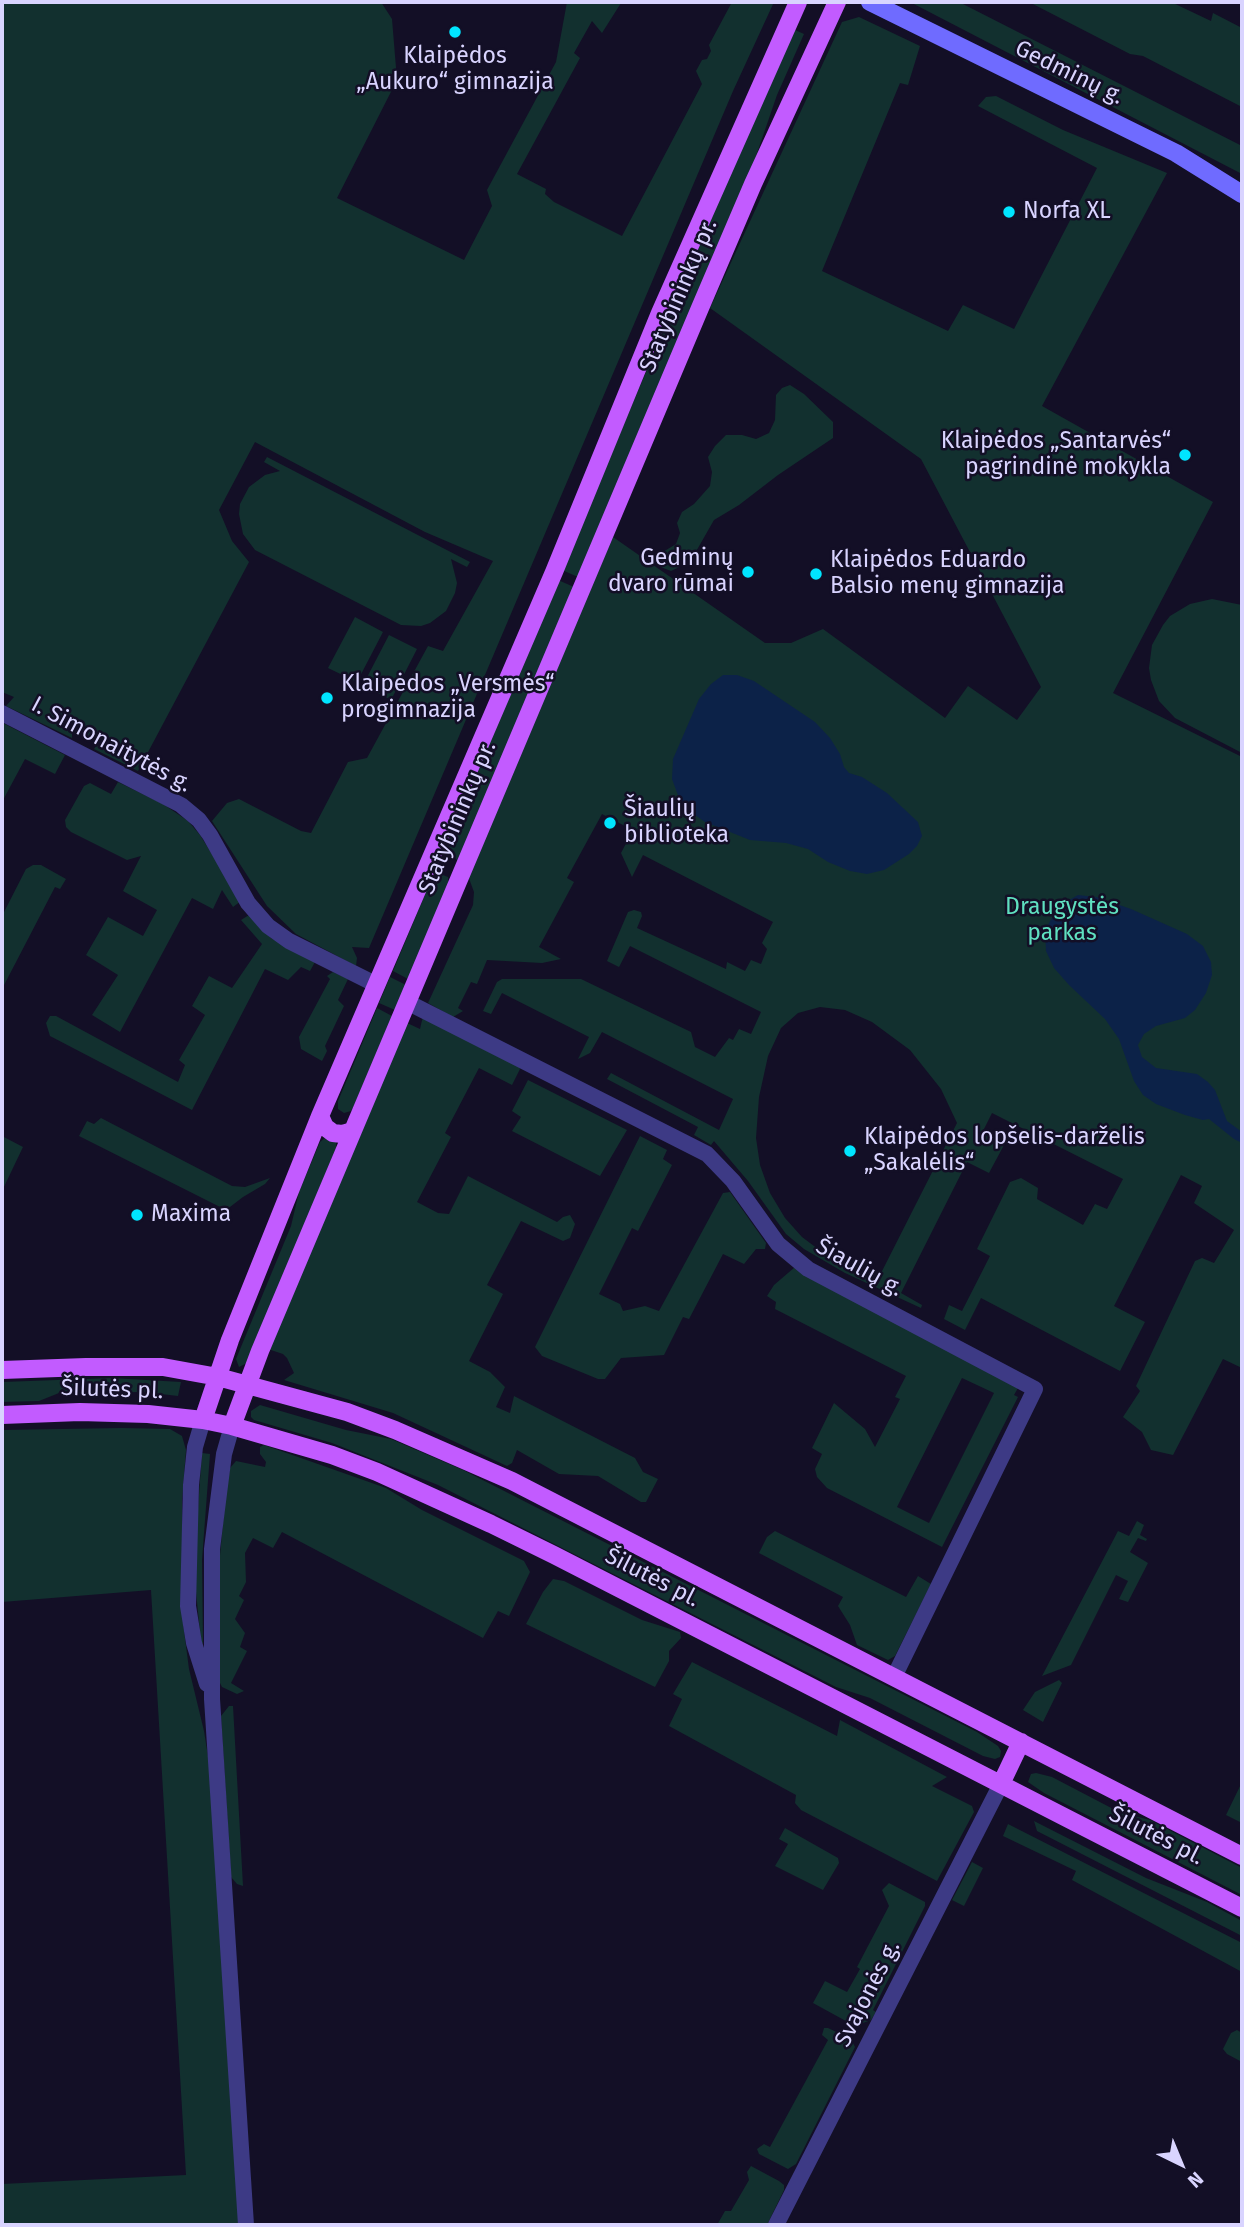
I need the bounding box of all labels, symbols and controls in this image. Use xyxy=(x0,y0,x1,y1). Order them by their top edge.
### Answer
marker: Klaipėdos „Aukuro“ gimnazija xyxy=(447,24,463,40)
street label: Gedminų g. xyxy=(1010,35,1128,111)
place label: Klaipėdos „Aukuro“ gimnazija xyxy=(356,43,554,97)
place label: Norfa XL xyxy=(1023,198,1111,226)
marker: Norfa XL xyxy=(1001,204,1017,220)
street label: Statybininkų pr. xyxy=(634,215,724,377)
place label: Klaipėdos „Santarvės“ pagrindinė mokykla xyxy=(941,428,1171,482)
marker: Klaipėdos „Santarvės“ pagrindinė mokykla xyxy=(1177,447,1193,463)
place label: Gedminų dvaro rūmai xyxy=(608,545,734,599)
place label: Klaipėdos Eduardo Balsio menų gimnazija xyxy=(830,547,1065,601)
marker: Gedminų dvaro rūmai xyxy=(740,564,756,580)
marker: Klaipėdos Eduardo Balsio menų gimnazija xyxy=(808,566,824,582)
place label: Klaipėdos „Versmės“ progimnazija xyxy=(341,671,555,725)
marker: Klaipėdos „Versmės“ progimnazija xyxy=(319,690,335,706)
street label: I. Simonaitytės g. xyxy=(26,691,196,799)
street label: Statybininkų pr. xyxy=(413,737,503,899)
place label: Šiaulių biblioteka xyxy=(624,796,729,850)
marker: Šiaulių biblioteka xyxy=(602,815,618,831)
park label: Draugystės parkas xyxy=(1005,894,1119,948)
place label: Klaipėdos lopšelis-darželis „Sakalėlis“ xyxy=(864,1124,1145,1178)
marker: Klaipėdos lopšelis-darželis „Sakalėlis“ xyxy=(842,1143,858,1159)
place label: Maxima xyxy=(151,1201,231,1229)
marker: Maxima xyxy=(129,1207,145,1223)
street label: Šiaulių g. xyxy=(811,1233,907,1303)
street label: Šilutės pl. xyxy=(60,1374,164,1406)
street label: Šilutės pl. xyxy=(600,1542,704,1614)
street label: Šilutės pl. xyxy=(1104,1800,1208,1872)
street label: Svajonės g. xyxy=(829,1936,907,2052)
north arrow xyxy=(1146,2129,1216,2199)
text: N xyxy=(1183,2167,1208,2192)

